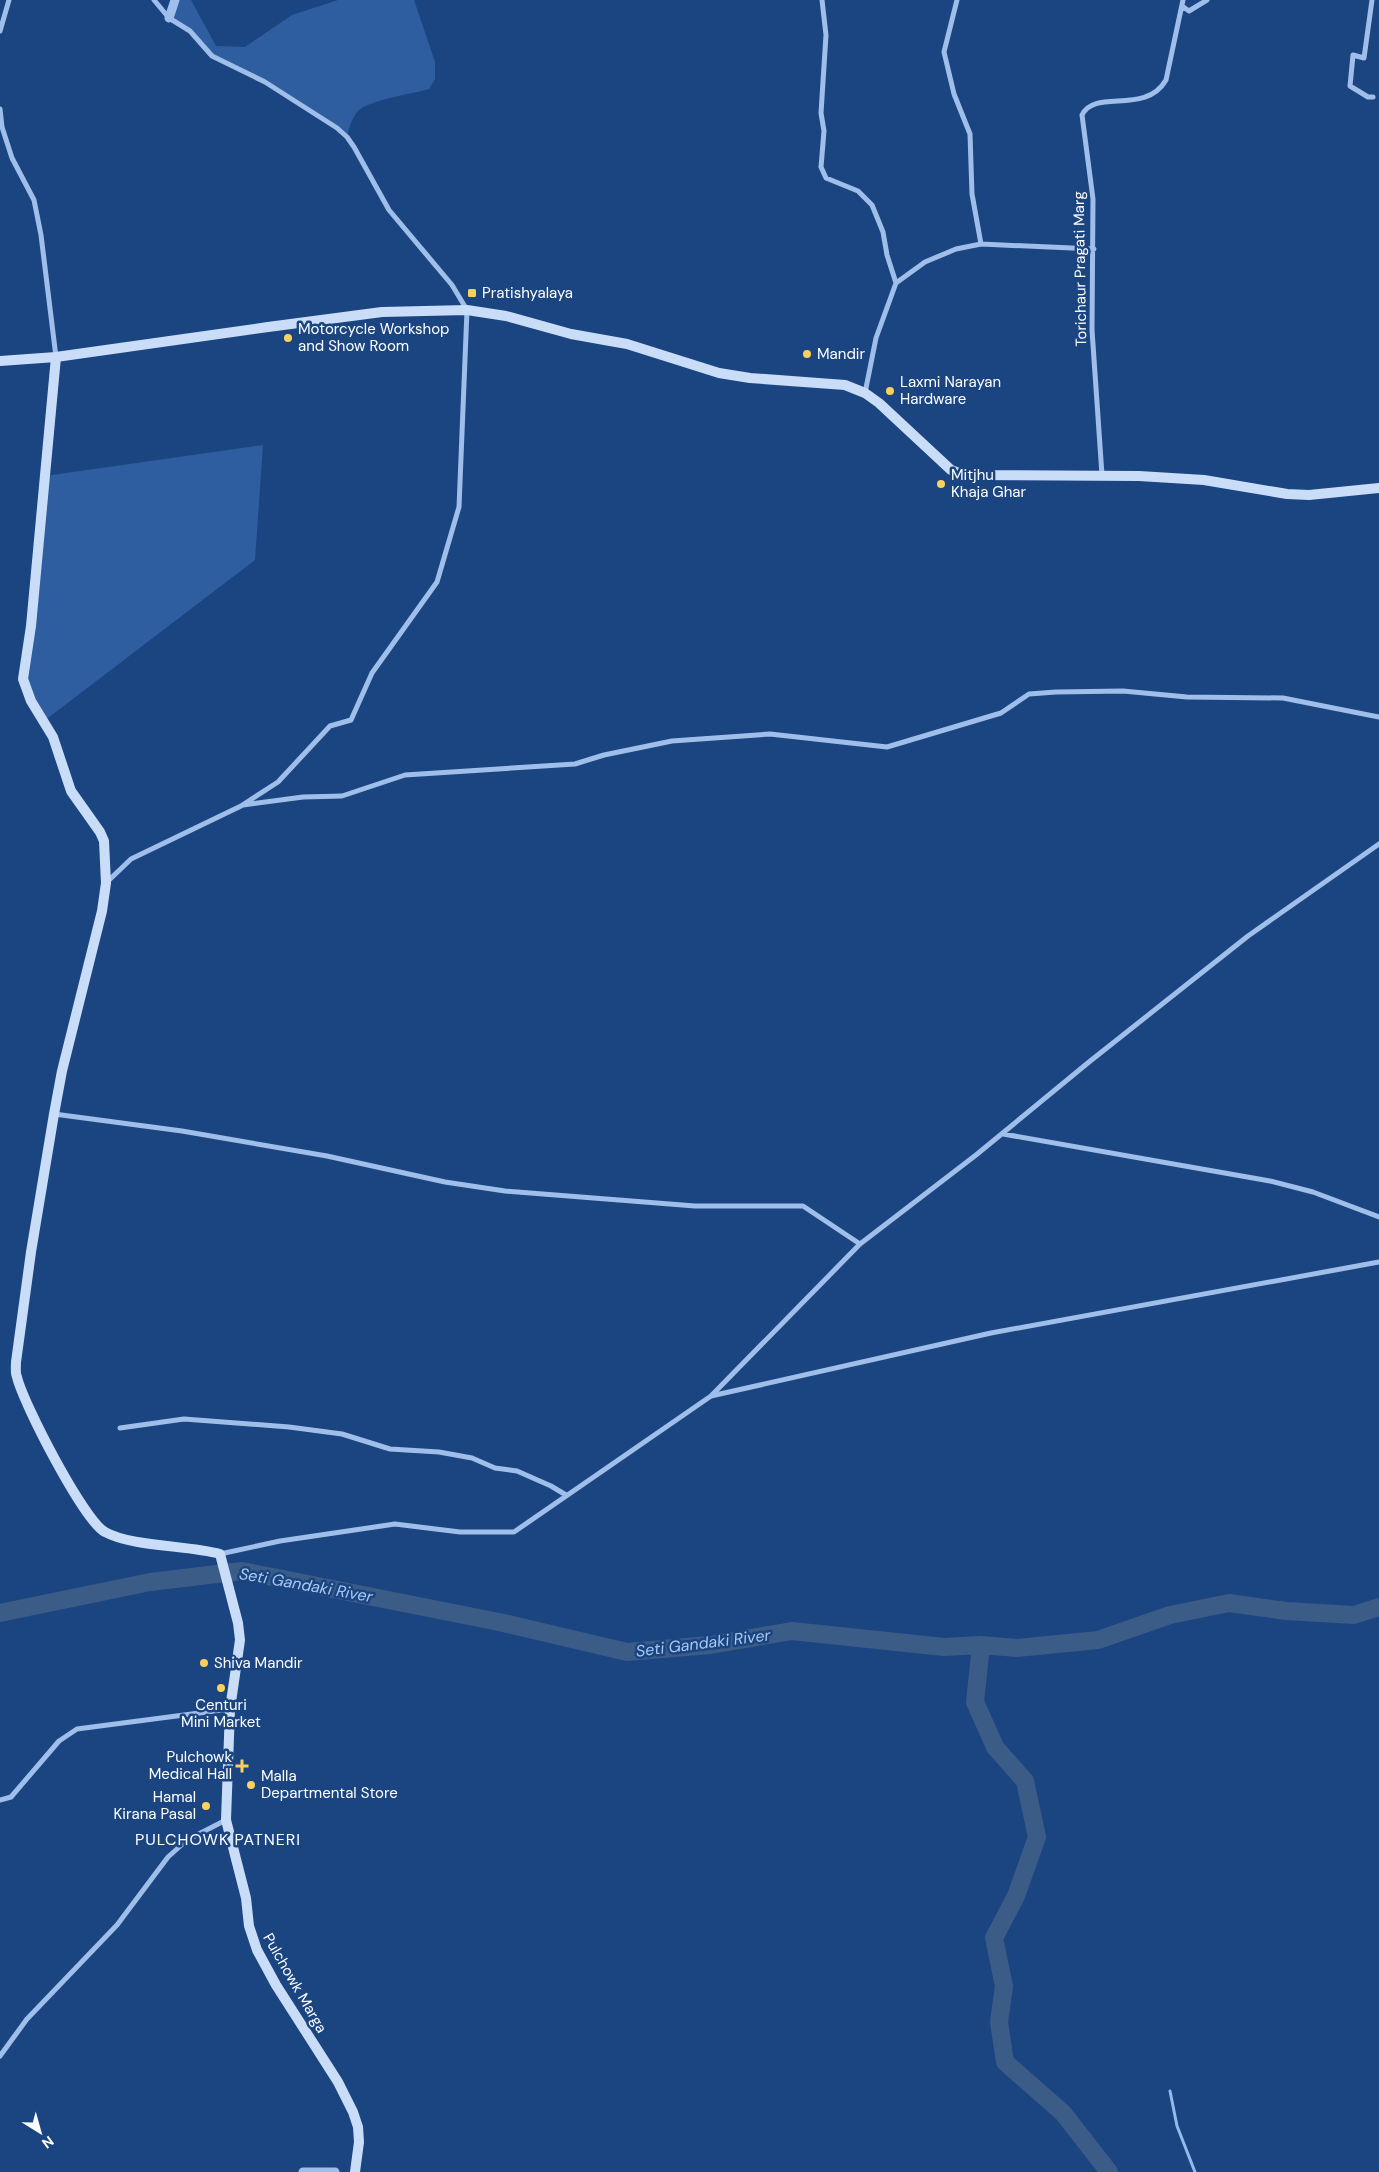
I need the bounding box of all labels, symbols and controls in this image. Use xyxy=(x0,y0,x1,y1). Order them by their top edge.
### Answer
street label: Torichaur Pragati Marg xyxy=(1069,191,1091,347)
place label: Pratishyalaya xyxy=(482,283,573,303)
marker: Pratishyalaya xyxy=(466,287,478,299)
place label: Motorcycle Workshop and Show Room xyxy=(298,319,449,356)
marker: Motorcycle Workshop and Show Room xyxy=(282,332,294,344)
place label: Mandir xyxy=(817,344,865,364)
marker: Mandir xyxy=(801,348,813,360)
place label: Laxmi Narayan Hardware xyxy=(900,372,1001,409)
marker: Laxmi Narayan Hardware xyxy=(884,385,896,397)
place label: Mitjhu Khaja Ghar xyxy=(951,465,1026,502)
marker: Mitjhu Khaja Ghar xyxy=(935,478,947,490)
water label: Seti Gandaki River xyxy=(238,1563,376,1607)
water label: Seti Gandaki River xyxy=(635,1624,772,1662)
place label: Shiva Mandir xyxy=(214,1653,303,1673)
marker: Shiva Mandir xyxy=(198,1657,210,1669)
marker: Centuri Mini Market xyxy=(215,1682,227,1694)
place label: Centuri Mini Market xyxy=(181,1695,261,1732)
place label: Pulchowk Medical Hall xyxy=(149,1747,232,1784)
marker: Pulchowk Medical Hall xyxy=(236,1760,248,1772)
place label: Malla Departmental Store xyxy=(261,1766,398,1803)
marker: Malla Departmental Store xyxy=(245,1779,257,1791)
place label: Hamal Kirana Pasal xyxy=(114,1787,196,1824)
marker: Hamal Kirana Pasal xyxy=(200,1800,212,1812)
district label: PULCHOWK PATNERI xyxy=(135,1829,301,1850)
street label: Pulchowk Marga xyxy=(258,1929,332,2037)
north arrow xyxy=(15,2107,65,2157)
text: N xyxy=(38,2132,57,2153)

